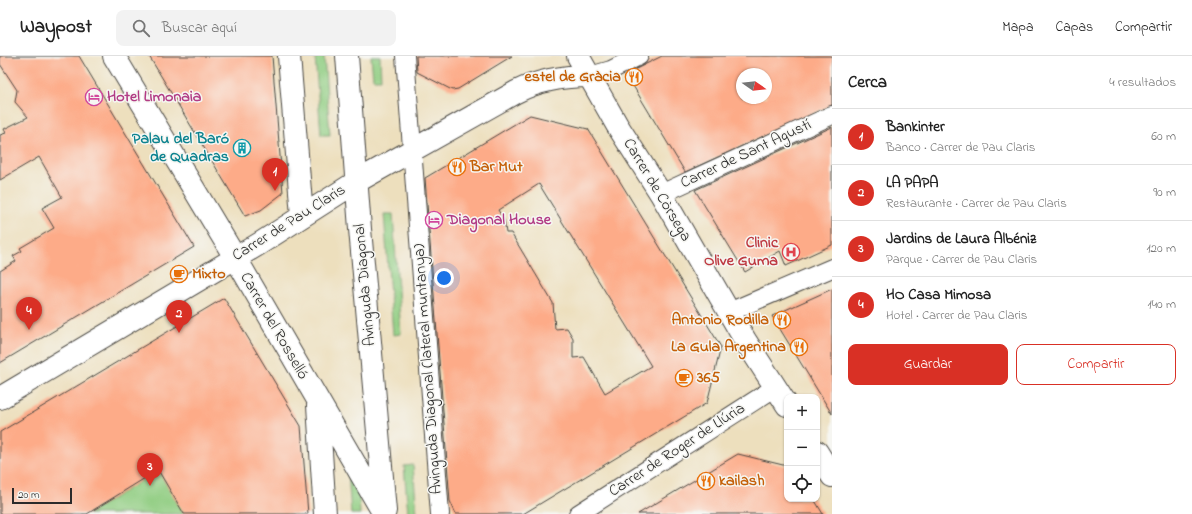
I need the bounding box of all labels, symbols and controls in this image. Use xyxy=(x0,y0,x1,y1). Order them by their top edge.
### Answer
search box xyxy=(116,10,396,46)
text: Waypost xyxy=(20,14,92,41)
icon: search xyxy=(130,17,152,39)
text: Buscar aquí xyxy=(162,17,237,39)
text: Mapa xyxy=(1002,17,1034,38)
text: Capas xyxy=(1056,17,1093,38)
text: Compartir xyxy=(1115,17,1172,38)
place label: estel de Gràcia xyxy=(525,65,621,89)
restaurant icon: estel de Gràcia xyxy=(624,67,644,87)
north arrow xyxy=(736,68,772,104)
text: Cerca xyxy=(848,70,887,95)
text: 4 resultados xyxy=(1109,73,1176,92)
place label: Hotel Limonaia xyxy=(107,85,202,109)
hotel icon: Hotel Limonaia xyxy=(84,87,104,107)
street label: Carrer de Sant Agustí xyxy=(676,113,816,195)
text: Bankinter xyxy=(886,116,945,138)
place label: Palau del Baró de Quadras xyxy=(132,127,229,169)
text: 1 xyxy=(859,127,863,146)
text: 60 m xyxy=(1151,127,1176,146)
street label: Carrer de Còrsega xyxy=(617,134,697,246)
building icon: Palau del Baró de Quadras xyxy=(232,138,252,158)
text: Banco · Carrer de Pau Claris xyxy=(886,138,1035,157)
place label: Bar Mut xyxy=(469,155,523,179)
restaurant icon: Bar Mut xyxy=(447,157,467,177)
pin: 1 xyxy=(262,158,288,191)
text: LA PAPA xyxy=(886,172,939,194)
street label: Carrer de Pau Claris xyxy=(228,178,350,268)
text: 2 xyxy=(858,183,864,202)
text: 90 m xyxy=(1153,183,1176,202)
text: Restaurante · Carrer de Pau Claris xyxy=(886,194,1067,213)
place label: Diagonal House xyxy=(446,208,552,233)
hotel icon: Diagonal House xyxy=(424,210,444,230)
street label: Avinguda Diagonal xyxy=(348,223,382,347)
text: Jardins de Laura Albéniz xyxy=(886,228,1036,250)
place label: Clinic Olive Guma xyxy=(704,231,779,273)
text: 3 xyxy=(858,239,864,258)
text: 120 m xyxy=(1146,239,1176,258)
hospital icon: Clinic Olive Guma xyxy=(781,242,801,262)
street label: Avinguda Diagonal (lateral muntanya) xyxy=(407,243,449,495)
text: Parque · Carrer de Pau Claris xyxy=(886,250,1037,269)
place label: Mixto xyxy=(192,262,225,286)
cafe icon: Mixto xyxy=(169,264,189,284)
street label: Carrer del Rosselló xyxy=(233,268,315,384)
your location xyxy=(434,268,454,288)
text: HO Casa Mimosa xyxy=(886,284,991,306)
text: 4 xyxy=(858,295,864,314)
text: 140 m xyxy=(1148,295,1176,314)
pin: 4 xyxy=(16,297,42,330)
pin: 2 xyxy=(166,300,192,333)
text: Hotel · Carrer de Pau Claris xyxy=(886,306,1027,325)
place label: Antonio Rodilla xyxy=(671,308,769,332)
restaurant icon: Antonio Rodilla xyxy=(772,310,792,330)
place label: La Gula Argentina xyxy=(671,335,786,360)
restaurant icon: La Gula Argentina xyxy=(789,337,809,357)
button: Guardar xyxy=(848,344,1008,385)
button: Compartir xyxy=(1016,344,1176,385)
place label: 365 xyxy=(696,366,721,390)
cafe icon: 365 xyxy=(674,368,694,388)
map controls xyxy=(784,394,820,502)
button: + xyxy=(784,394,820,430)
street label: Carrer de Roger de Llúria xyxy=(604,397,750,503)
button: − xyxy=(784,430,820,466)
pin: 3 xyxy=(137,453,163,486)
button: locate xyxy=(784,466,820,502)
place label: kailash xyxy=(719,469,765,493)
restaurant icon: kailash xyxy=(696,471,716,491)
scale bar xyxy=(12,486,72,505)
text: 20 m xyxy=(18,487,40,503)

